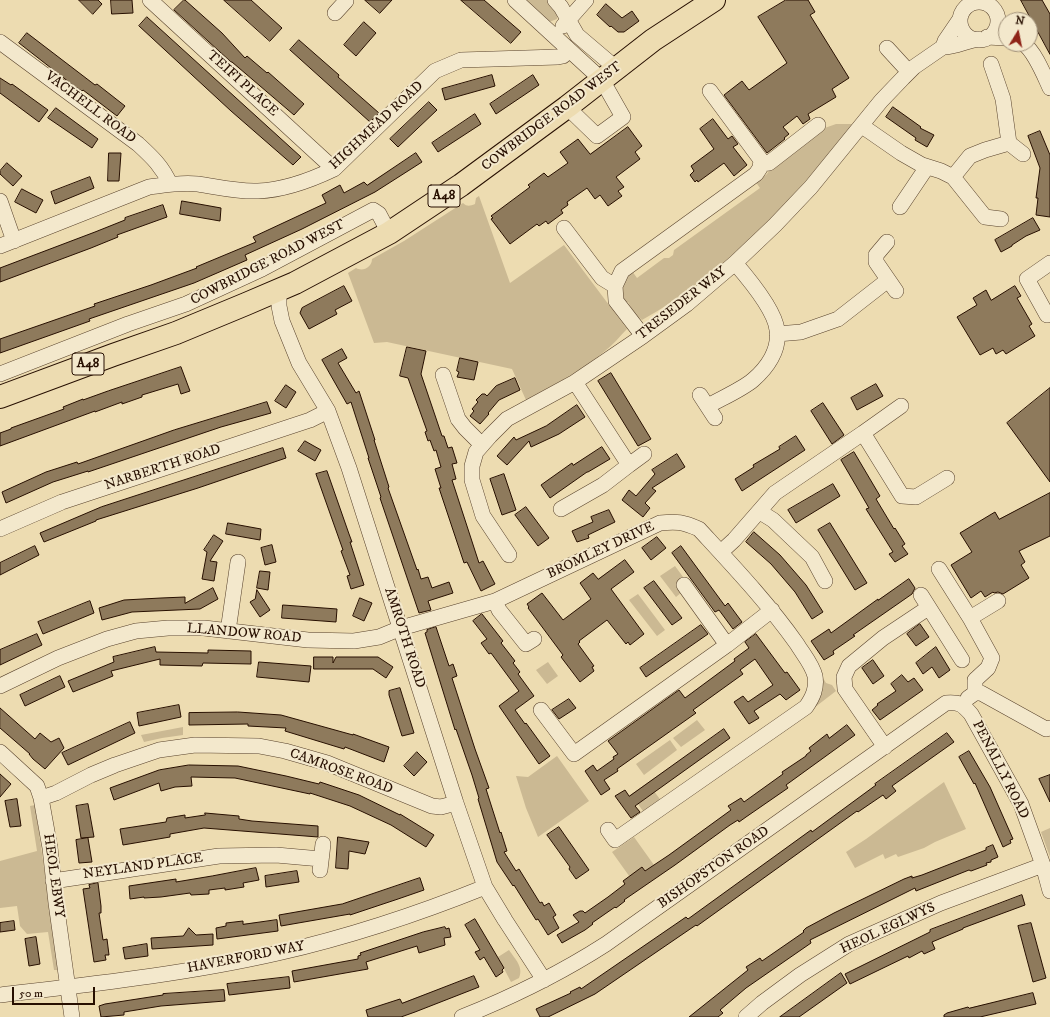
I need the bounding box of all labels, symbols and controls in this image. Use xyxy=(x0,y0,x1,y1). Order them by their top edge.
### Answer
north arrow xyxy=(998,12,1038,52)
text: N xyxy=(1014,13,1026,29)
street label: TEIFI PLACE xyxy=(203,48,281,120)
street label: COWBRIDGE ROAD WEST xyxy=(479,59,625,175)
street label: VACHELL ROAD xyxy=(41,68,139,148)
street label: HIGHMEAD ROAD xyxy=(327,78,427,174)
road number: A48 xyxy=(428,185,460,207)
street label: COWBRIDGE ROAD WEST xyxy=(188,217,348,309)
street label: TRESEDER WAY xyxy=(634,264,730,344)
road number: A48 xyxy=(72,353,104,375)
street label: NARBERTH ROAD xyxy=(103,441,223,495)
street label: BROMLEY DRIVE xyxy=(545,519,657,583)
street label: AMROTH ROAD xyxy=(380,586,428,690)
street label: LLANDOW ROAD xyxy=(186,621,302,647)
street label: PENALLY ROAD xyxy=(968,718,1032,822)
street label: CAMROSE ROAD xyxy=(287,746,395,798)
street label: BISHOPSTON ROAD xyxy=(655,823,773,913)
street label: HEOL EBWY xyxy=(39,833,67,919)
street label: NEYLAND PLACE xyxy=(82,850,204,884)
street label: HEOL EGLWYS xyxy=(838,900,938,958)
street label: HAVERFORD WAY xyxy=(186,938,306,978)
scale bar xyxy=(14,979,97,1005)
text: 50 m xyxy=(19,986,43,1001)

